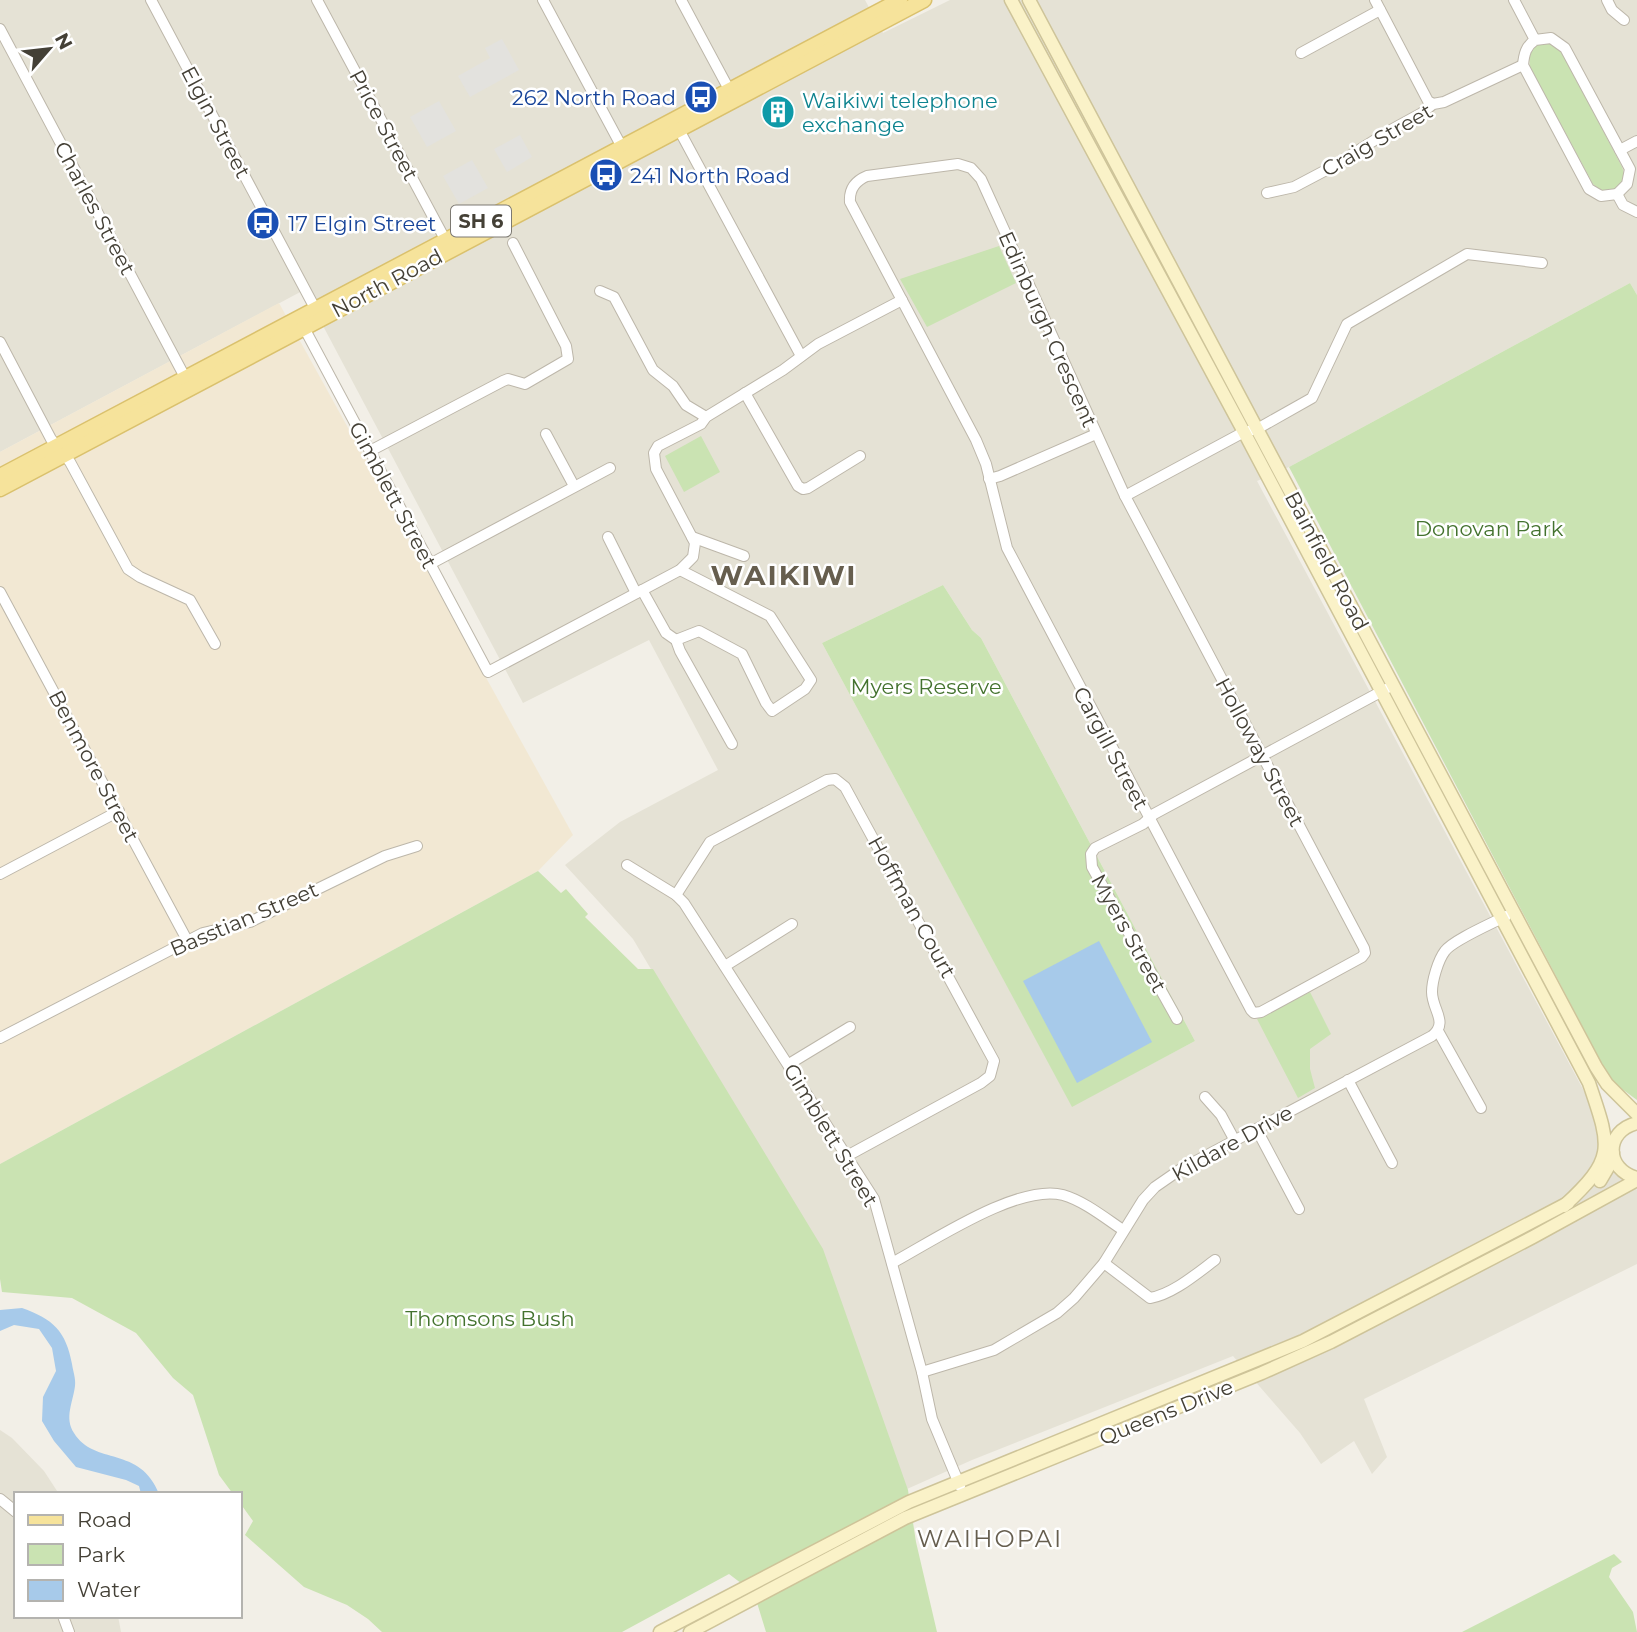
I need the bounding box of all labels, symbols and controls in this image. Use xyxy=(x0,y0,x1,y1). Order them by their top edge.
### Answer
north arrow xyxy=(14,14,84,84)
text: N xyxy=(50,29,77,53)
street label: Elgin Street xyxy=(176,62,256,182)
street label: Price Street xyxy=(344,65,424,185)
bus stop icon: 262 North Road xyxy=(682,78,720,116)
place label: 262 North Road xyxy=(512,85,676,110)
place label: Waikiwi telephone exchange xyxy=(802,88,998,137)
building icon: Waikiwi telephone exchange xyxy=(759,93,797,131)
street label: Craig Street xyxy=(1317,98,1437,182)
street label: Charles Street xyxy=(49,137,141,279)
bus stop icon: 241 North Road xyxy=(587,156,625,194)
place label: 241 North Road xyxy=(630,163,790,188)
bus stop icon: 17 Elgin Street xyxy=(244,204,282,242)
road number: SH 6 xyxy=(451,206,511,236)
place label: 17 Elgin Street xyxy=(288,211,436,236)
street label: Edinburgh Crescent xyxy=(994,227,1102,431)
street label: North Road xyxy=(327,243,447,323)
street label: Gimblett Street xyxy=(344,417,442,573)
street label: Bainfield Road xyxy=(1280,487,1374,635)
park label: Donovan Park xyxy=(1415,516,1564,541)
district label: WAIKIWI xyxy=(711,558,857,592)
street label: Holloway Street xyxy=(1210,673,1310,831)
park label: Myers Reserve xyxy=(850,674,1002,699)
street label: Cargill Street xyxy=(1068,682,1154,814)
street label: Benmore Street xyxy=(44,686,144,846)
street label: Hoffman Court xyxy=(863,832,961,982)
street label: Myers Street xyxy=(1086,869,1172,997)
street label: Basstian Street xyxy=(166,877,322,961)
street label: Gimblett Street xyxy=(778,1059,884,1211)
street label: Kildare Drive xyxy=(1167,1100,1297,1186)
park label: Thomsons Bush xyxy=(405,1306,575,1331)
street label: Queens Drive xyxy=(1095,1374,1237,1450)
legend xyxy=(14,1492,242,1618)
text: Road xyxy=(77,1507,132,1532)
district label: WAIHOPAI xyxy=(917,1524,1063,1553)
text: Park xyxy=(77,1542,125,1567)
text: Water xyxy=(77,1577,141,1602)

